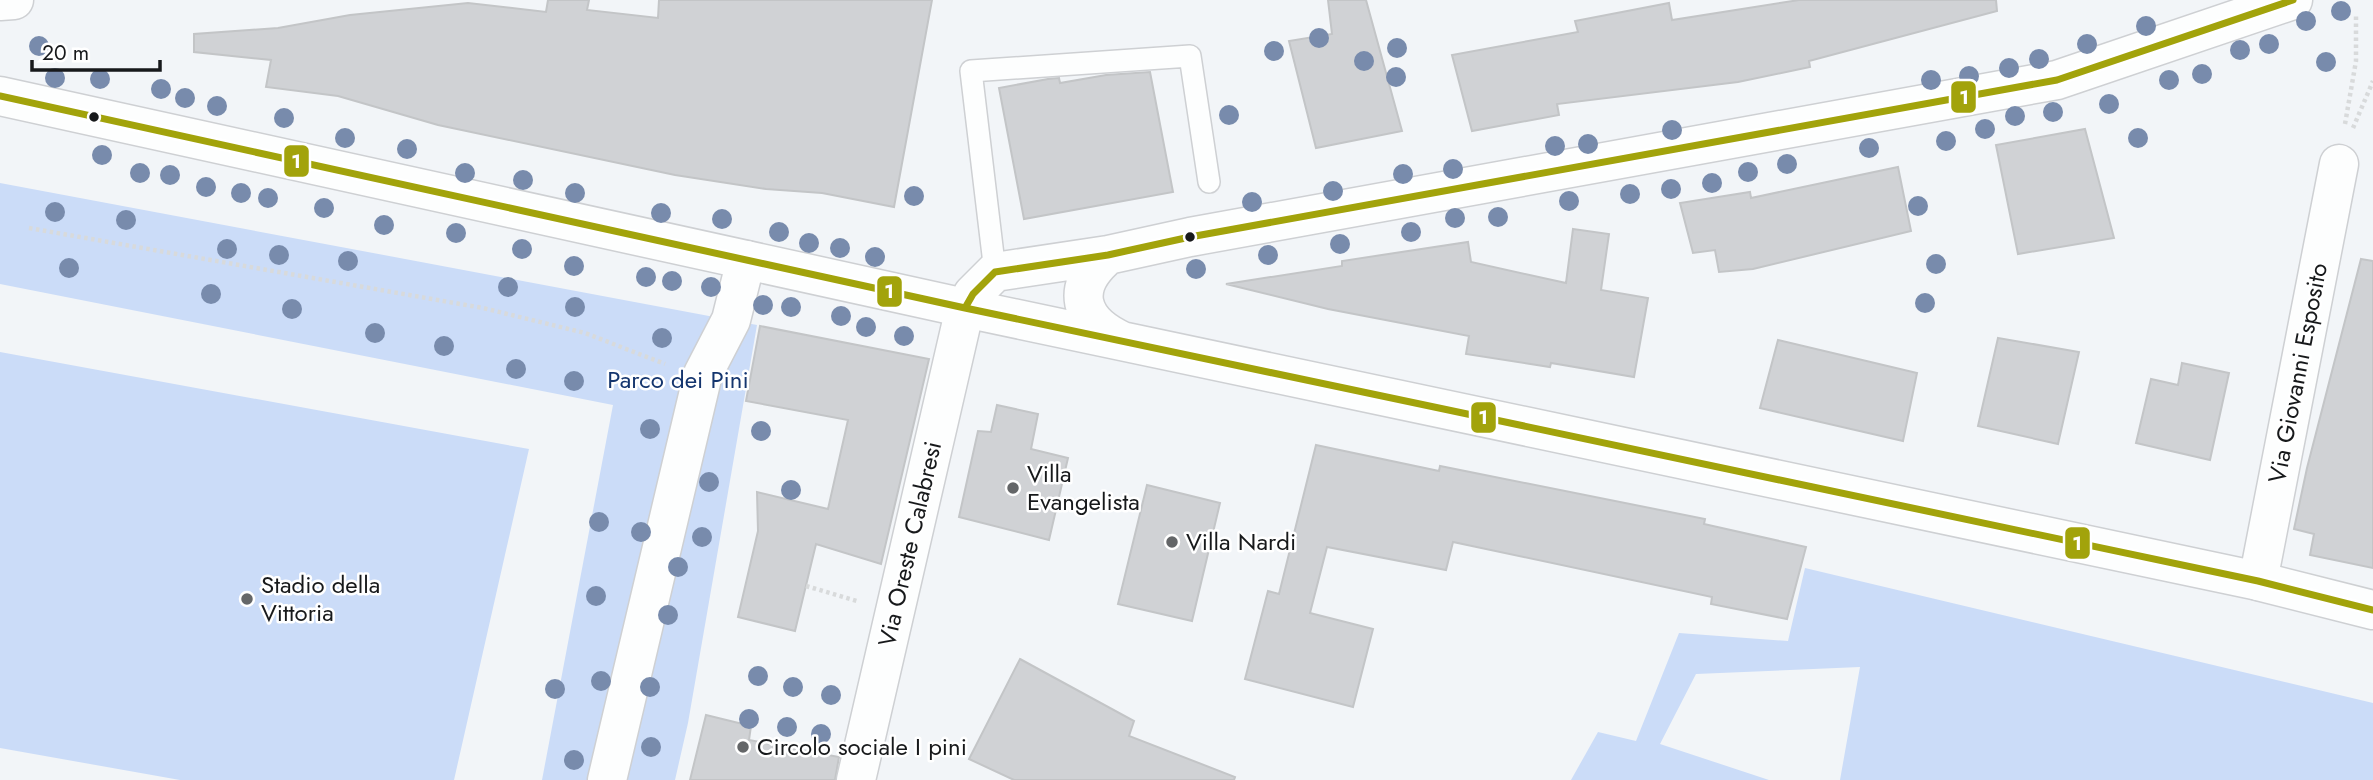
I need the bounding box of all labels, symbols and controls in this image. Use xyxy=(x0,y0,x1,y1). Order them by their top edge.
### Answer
scale bar xyxy=(32,28,159,72)
text: 20 m xyxy=(42,38,89,68)
line badge: 1 xyxy=(1950,80,1977,114)
text: 1 xyxy=(1959,84,1969,111)
unlabelled marker xyxy=(87,110,101,124)
line badge: 1 xyxy=(283,144,310,178)
text: 1 xyxy=(291,148,301,175)
unlabelled marker xyxy=(1183,230,1197,244)
street label: Via Giovanni Esposito xyxy=(2259,260,2336,486)
line badge: 1 xyxy=(876,275,903,308)
text: 1 xyxy=(884,278,894,305)
park label: Parco dei Pini xyxy=(607,362,749,397)
line badge: 1 xyxy=(1470,401,1497,434)
text: 1 xyxy=(1478,404,1488,431)
street label: Via Oreste Calabresi xyxy=(869,438,950,650)
place label: Villa Evangelista xyxy=(1027,456,1140,519)
marker: Villa Evangelista xyxy=(1005,480,1021,496)
place label: Villa Nardi xyxy=(1186,524,1296,559)
line badge: 1 xyxy=(2064,526,2091,560)
text: 1 xyxy=(2072,530,2082,557)
marker: Villa Nardi xyxy=(1164,534,1180,550)
place label: Stadio della Vittoria xyxy=(261,567,380,630)
marker: Stadio della Vittoria xyxy=(239,591,255,607)
place label: Circolo sociale I pini xyxy=(757,729,967,764)
marker: Circolo sociale I pini xyxy=(735,739,751,755)

